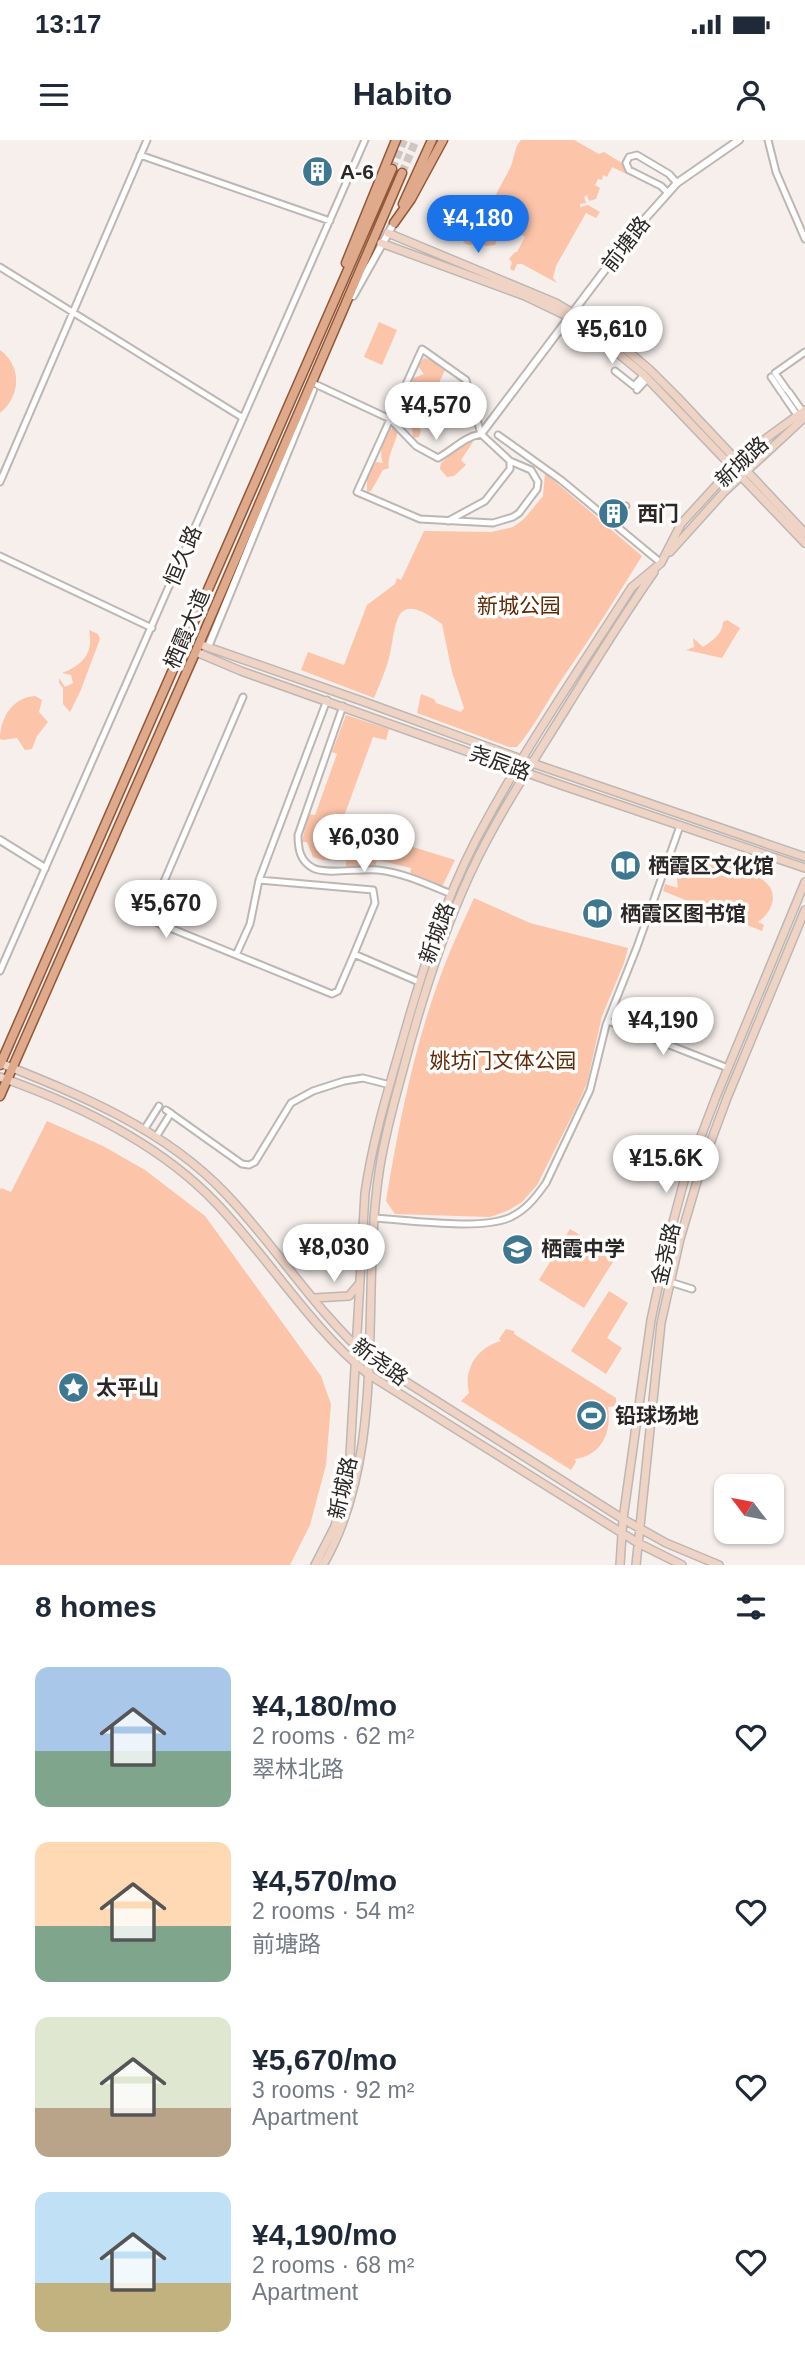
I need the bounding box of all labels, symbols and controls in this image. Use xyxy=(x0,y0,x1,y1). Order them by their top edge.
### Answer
text: 13:17 xyxy=(35,9,102,39)
icon: menu xyxy=(35,76,73,114)
text: Habito xyxy=(353,76,452,112)
icon: person xyxy=(732,76,770,114)
building icon: A-6 xyxy=(300,155,334,189)
place label: A-6 xyxy=(340,160,374,183)
pin: ¥4,180 xyxy=(421,195,535,255)
text: ¥4,180 xyxy=(443,205,513,231)
street label: 前塘路 xyxy=(597,212,654,276)
pin: ¥5,610 xyxy=(555,306,669,366)
text: ¥5,610 xyxy=(577,316,647,342)
pin: ¥4,570 xyxy=(379,383,493,442)
text: ¥4,570 xyxy=(401,392,471,418)
street label: 新城路 xyxy=(711,432,773,492)
building icon: 西门 xyxy=(597,497,631,531)
place label: 西门 xyxy=(637,502,679,525)
street label: 恒久路 xyxy=(160,522,205,589)
street label: 栖霞大道 xyxy=(160,586,214,672)
park label: 新城公园 xyxy=(477,594,561,617)
street label: 尧辰路 xyxy=(467,741,534,784)
pin: ¥6,030 xyxy=(307,814,421,874)
text: ¥6,030 xyxy=(329,824,399,850)
library icon: 栖霞区文化馆 xyxy=(608,849,642,883)
place label: 栖霞区文化馆 xyxy=(648,854,774,877)
pin: ¥5,670 xyxy=(109,880,223,940)
text: ¥5,670 xyxy=(131,890,201,916)
library icon: 栖霞区图书馆 xyxy=(580,897,614,931)
street label: 新城路 xyxy=(415,899,458,966)
place label: 栖霞区图书馆 xyxy=(620,902,746,925)
pin: ¥4,190 xyxy=(606,998,720,1057)
text: ¥4,190 xyxy=(628,1007,698,1033)
park label: 姚坊门文体公园 xyxy=(430,1049,577,1072)
pin: ¥15.6K xyxy=(609,1136,723,1195)
text: ¥15.6K xyxy=(629,1145,703,1171)
street label: 金尧路 xyxy=(647,1221,684,1287)
pin: ¥8,030 xyxy=(277,1224,391,1284)
school or university icon: 栖霞中学 xyxy=(501,1232,535,1266)
text: ¥8,030 xyxy=(299,1234,369,1260)
place label: 栖霞中学 xyxy=(541,1237,625,1260)
street label: 新尧路 xyxy=(348,1333,412,1390)
place icon: 太平山 xyxy=(56,1371,90,1405)
place label: 太平山 xyxy=(96,1376,159,1399)
sports icon: 铅球场地 xyxy=(575,1399,609,1433)
place label: 铅球场地 xyxy=(615,1404,699,1427)
street label: 新城路 xyxy=(324,1455,361,1521)
north arrow xyxy=(714,1474,784,1544)
map controls xyxy=(714,1474,784,1544)
icon: filters xyxy=(732,1588,770,1626)
text: 8 homes xyxy=(35,1590,157,1623)
text: ¥4,180/mo xyxy=(252,1689,397,1722)
icon: home xyxy=(91,1695,175,1779)
icon: heart xyxy=(732,1718,770,1756)
text: 2 rooms · 62 m² xyxy=(252,1723,414,1749)
text: 翠林北路 xyxy=(252,1756,344,1782)
text: ¥4,570/mo xyxy=(252,1864,397,1897)
icon: home xyxy=(91,1870,175,1954)
icon: heart xyxy=(732,1893,770,1931)
text: 2 rooms · 54 m² xyxy=(252,1898,414,1924)
text: 前塘路 xyxy=(252,1931,321,1957)
text: ¥5,670/mo xyxy=(252,2043,397,2076)
icon: home xyxy=(91,2045,175,2129)
icon: heart xyxy=(732,2068,770,2106)
text: 3 rooms · 92 m² xyxy=(252,2077,414,2103)
text: Apartment xyxy=(252,2104,358,2130)
text: ¥4,190/mo xyxy=(252,2218,397,2251)
icon: home xyxy=(91,2220,175,2304)
icon: heart xyxy=(732,2243,770,2281)
text: 2 rooms · 68 m² xyxy=(252,2252,414,2278)
text: Apartment xyxy=(252,2279,358,2305)

